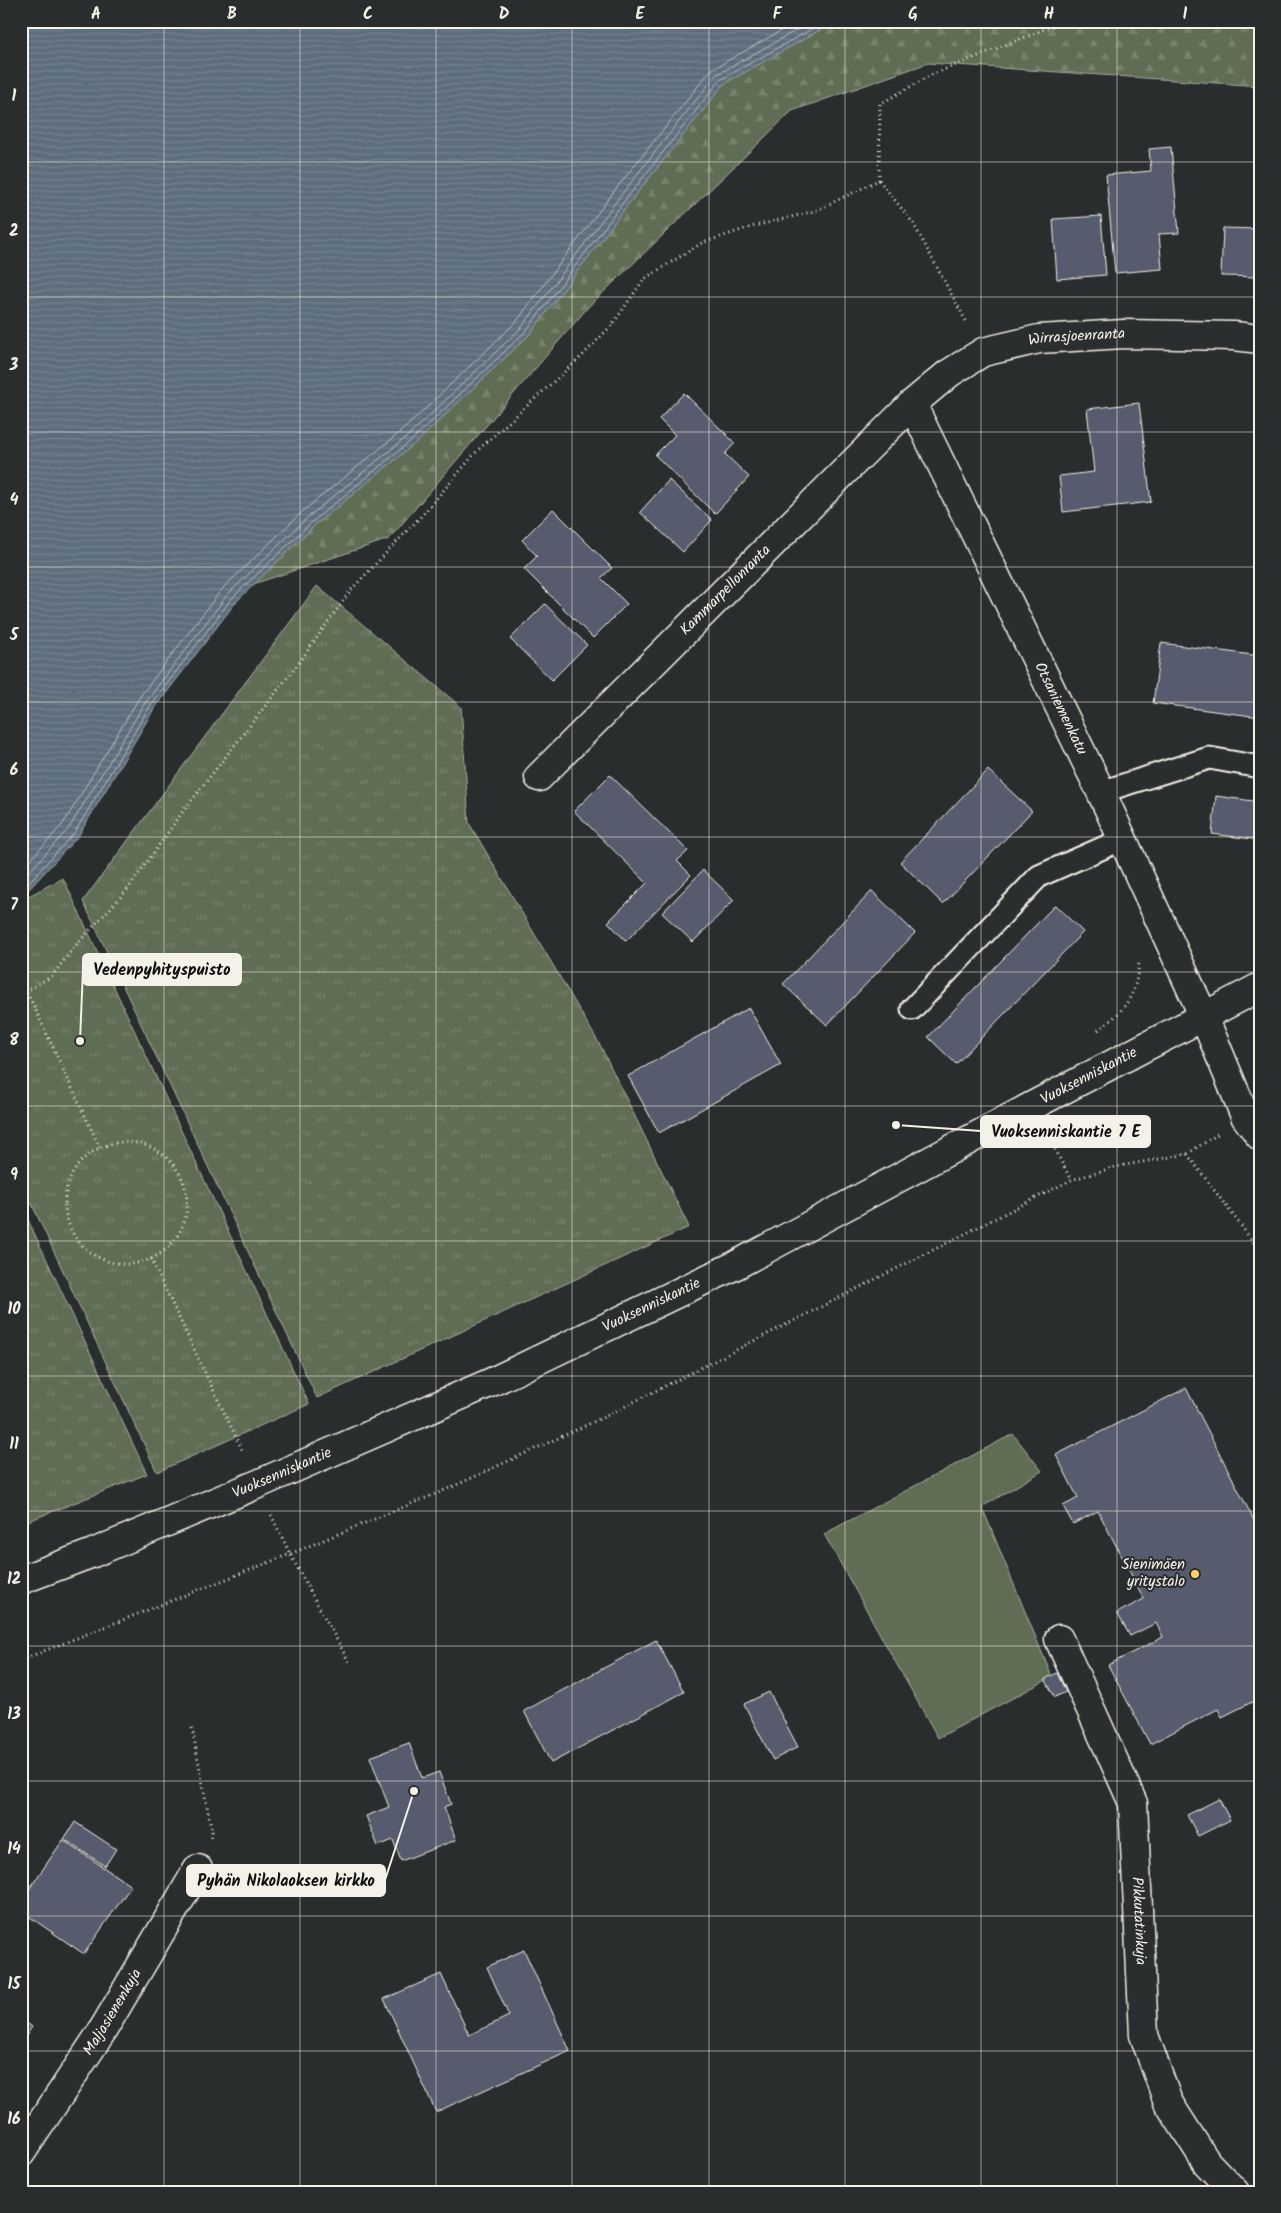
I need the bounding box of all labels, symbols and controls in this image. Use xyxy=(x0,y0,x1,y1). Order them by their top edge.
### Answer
text: A xyxy=(91,2,101,27)
text: B xyxy=(227,2,237,27)
text: C xyxy=(363,2,373,27)
text: D xyxy=(499,2,510,27)
text: E xyxy=(636,2,646,27)
text: F xyxy=(773,2,783,27)
text: G xyxy=(908,2,918,27)
text: H xyxy=(1044,2,1054,27)
text: I xyxy=(1183,2,1188,27)
text: 1 xyxy=(12,84,17,109)
text: 2 xyxy=(9,219,19,244)
street label: Wirrasjoenranta xyxy=(1026,322,1126,353)
text: 3 xyxy=(9,353,19,378)
text: 4 xyxy=(10,488,19,513)
street label: Kammarpellonranta xyxy=(674,539,777,642)
text: 5 xyxy=(9,623,20,648)
street label: Otsaniemenkatu xyxy=(1028,658,1093,759)
text: 6 xyxy=(10,758,19,783)
text: 7 xyxy=(10,893,18,918)
callout: Vedenpyhityspuisto xyxy=(83,954,241,985)
text: Vedenpyhityspuisto xyxy=(93,958,231,983)
text: 8 xyxy=(9,1028,19,1053)
street label: Vuoksenniskantie xyxy=(1036,1041,1142,1111)
callout: Vuoksenniskantie 7 E xyxy=(981,1116,1150,1147)
text: Vuoksenniskantie 7 E xyxy=(992,1120,1142,1145)
text: 9 xyxy=(10,1163,18,1188)
street label: Vuoksenniskantie xyxy=(598,1272,705,1339)
text: 10 xyxy=(7,1297,21,1322)
text: 11 xyxy=(9,1432,19,1457)
street label: Vuoksenniskantie xyxy=(229,1441,336,1505)
place label: Sienimäen yritystalo xyxy=(1121,1553,1185,1594)
text: 12 xyxy=(7,1567,21,1592)
marker: Sienimäen yritystalo xyxy=(1189,1568,1201,1580)
text: 13 xyxy=(7,1702,21,1727)
text: 14 xyxy=(7,1837,21,1862)
callout: Pyhän Nikolaoksen kirkko xyxy=(187,1865,385,1896)
text: Pyhän Nikolaoksen kirkko xyxy=(197,1869,375,1894)
street label: Pikkutatinkuja xyxy=(1125,1876,1153,1966)
street label: Maljasienenkuja xyxy=(77,1964,148,2061)
text: 15 xyxy=(8,1972,22,1997)
text: 16 xyxy=(7,2107,21,2132)

